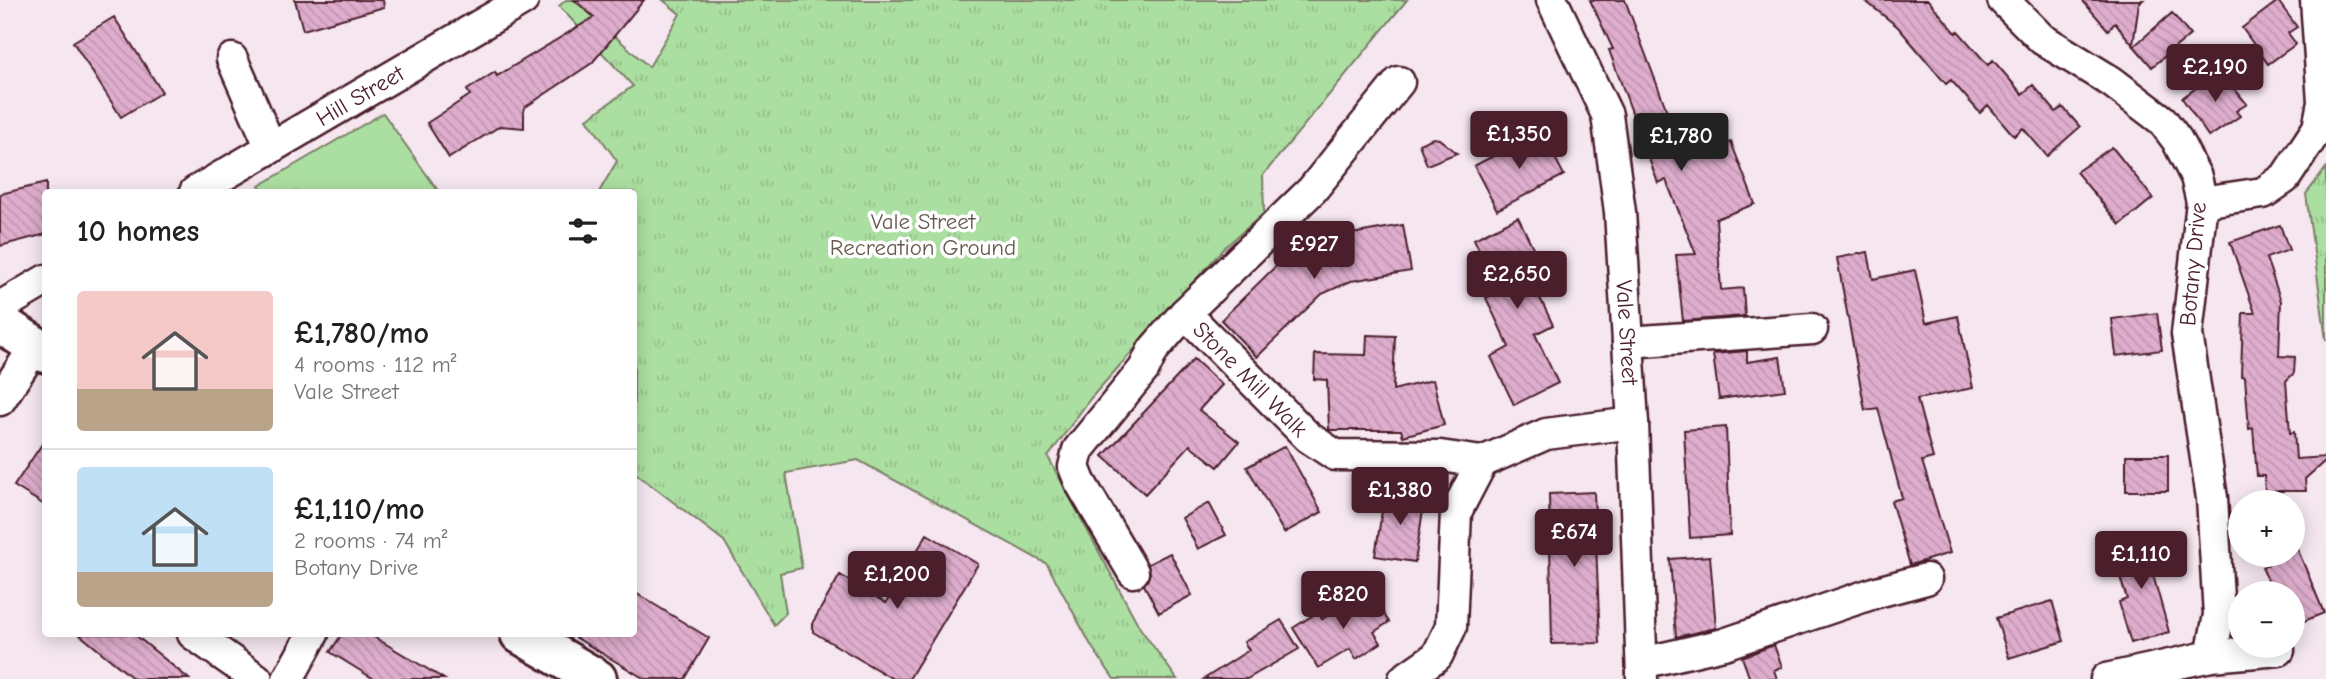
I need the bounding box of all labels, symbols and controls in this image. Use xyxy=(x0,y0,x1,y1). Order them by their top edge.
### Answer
pin: £2,190 xyxy=(2158,44,2272,104)
text: £2,190 xyxy=(2182,53,2248,80)
street label: Hill Street xyxy=(311,59,410,132)
pin: £1,350 xyxy=(1462,111,1576,171)
pin: £1,780 xyxy=(1624,114,1738,173)
text: £1,350 xyxy=(1486,120,1552,147)
text: £1,780 xyxy=(1649,122,1713,149)
street label: Botany Drive xyxy=(2174,201,2212,327)
park label: Vale Street Recreation Ground xyxy=(830,208,1016,261)
icon: filters xyxy=(564,212,602,250)
text: 10 homes xyxy=(77,214,199,249)
pin: £927 xyxy=(1273,222,1355,281)
text: £927 xyxy=(1290,230,1338,257)
pin: £2,650 xyxy=(1460,252,1574,311)
text: £2,650 xyxy=(1483,260,1551,287)
street label: Vale Street xyxy=(1611,279,1644,387)
text: £1,780/mo xyxy=(294,316,429,351)
street label: Stone Mill Walk xyxy=(1188,316,1313,442)
icon: home xyxy=(133,319,217,403)
text: 4 rooms · 112 m² xyxy=(294,351,457,378)
text: Vale Street xyxy=(294,378,399,405)
pin: £1,380 xyxy=(1343,468,1457,527)
text: £1,380 xyxy=(1368,476,1432,503)
map controls xyxy=(2228,490,2305,658)
button: + xyxy=(2228,490,2305,567)
text: £1,110/mo xyxy=(294,492,425,527)
icon: home xyxy=(133,495,217,579)
pin: £674 xyxy=(1533,510,1615,569)
text: £674 xyxy=(1551,518,1597,545)
text: 2 rooms · 74 m² xyxy=(294,527,447,554)
pin: £1,110 xyxy=(2084,532,2198,591)
text: £1,110 xyxy=(2111,540,2171,567)
pin: £1,200 xyxy=(840,552,954,611)
text: Botany Drive xyxy=(294,554,418,581)
text: £1,200 xyxy=(864,560,930,587)
pin: £820 xyxy=(1302,572,1384,631)
text: £820 xyxy=(1317,580,1369,607)
button: − xyxy=(2228,581,2305,658)

